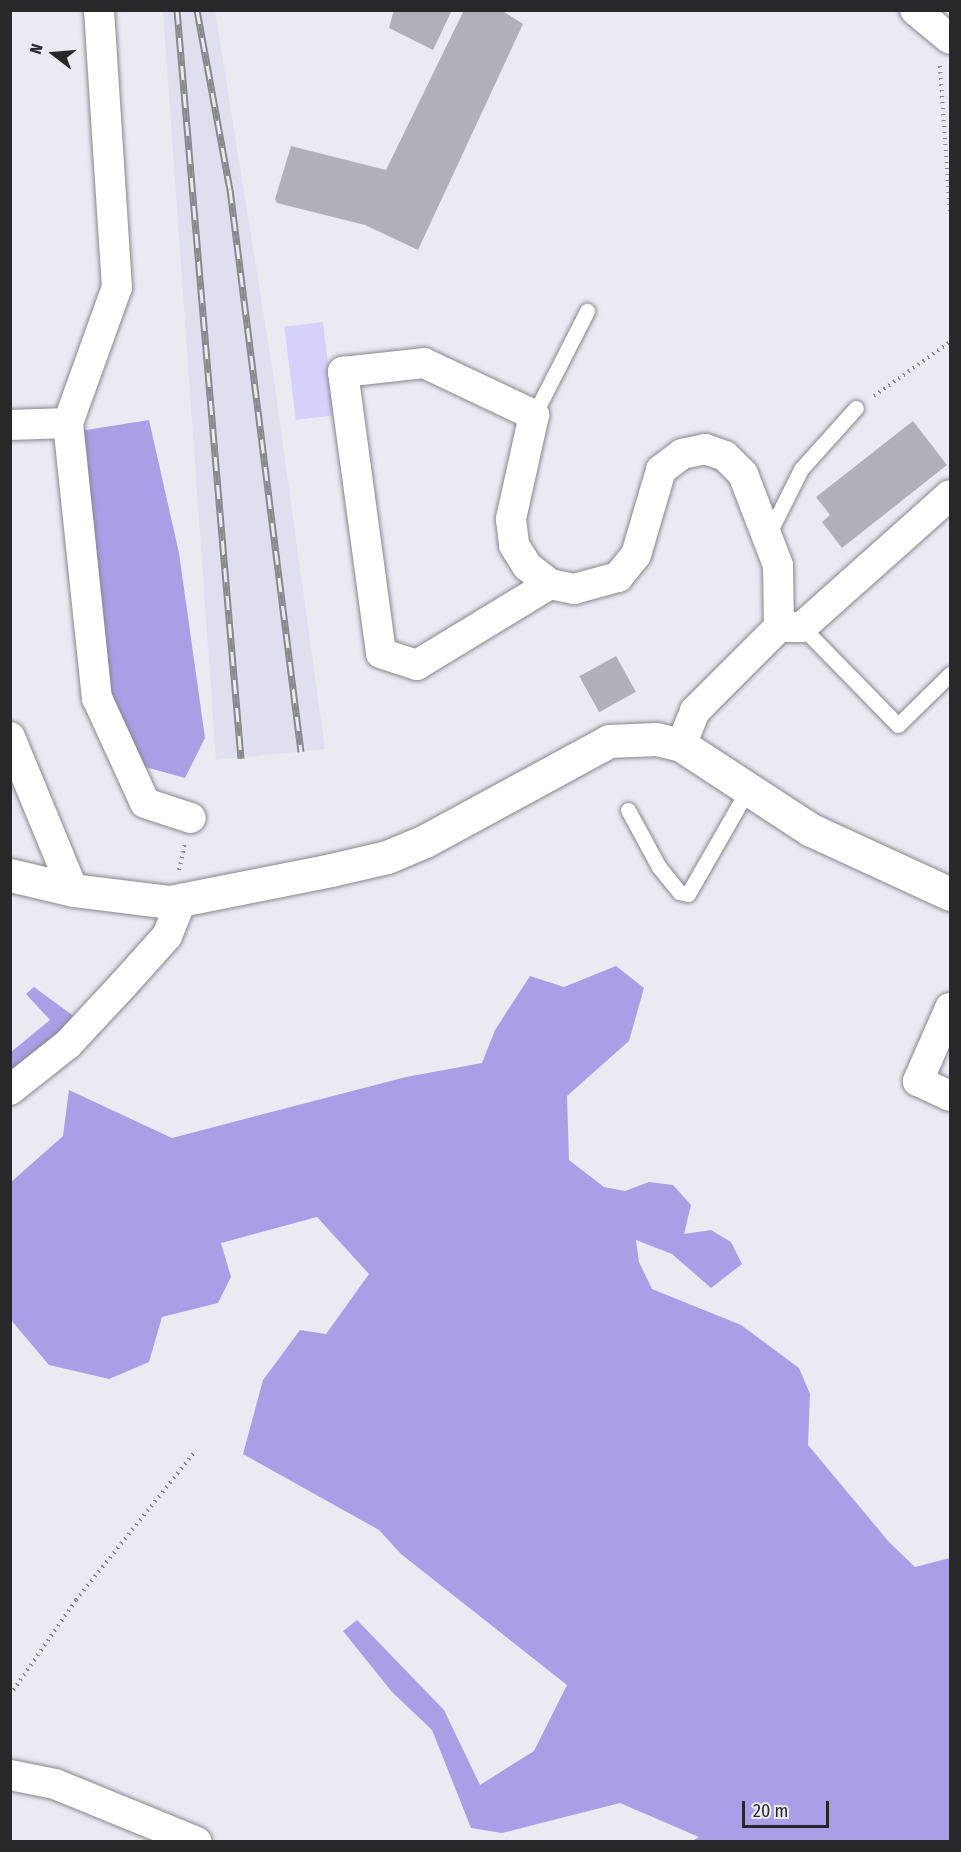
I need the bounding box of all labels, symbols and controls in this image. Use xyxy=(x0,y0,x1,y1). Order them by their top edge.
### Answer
north arrow xyxy=(24,24,84,84)
text: N xyxy=(26,42,47,56)
scale bar xyxy=(745,1789,832,1827)
text: 20 m xyxy=(753,1800,788,1822)

